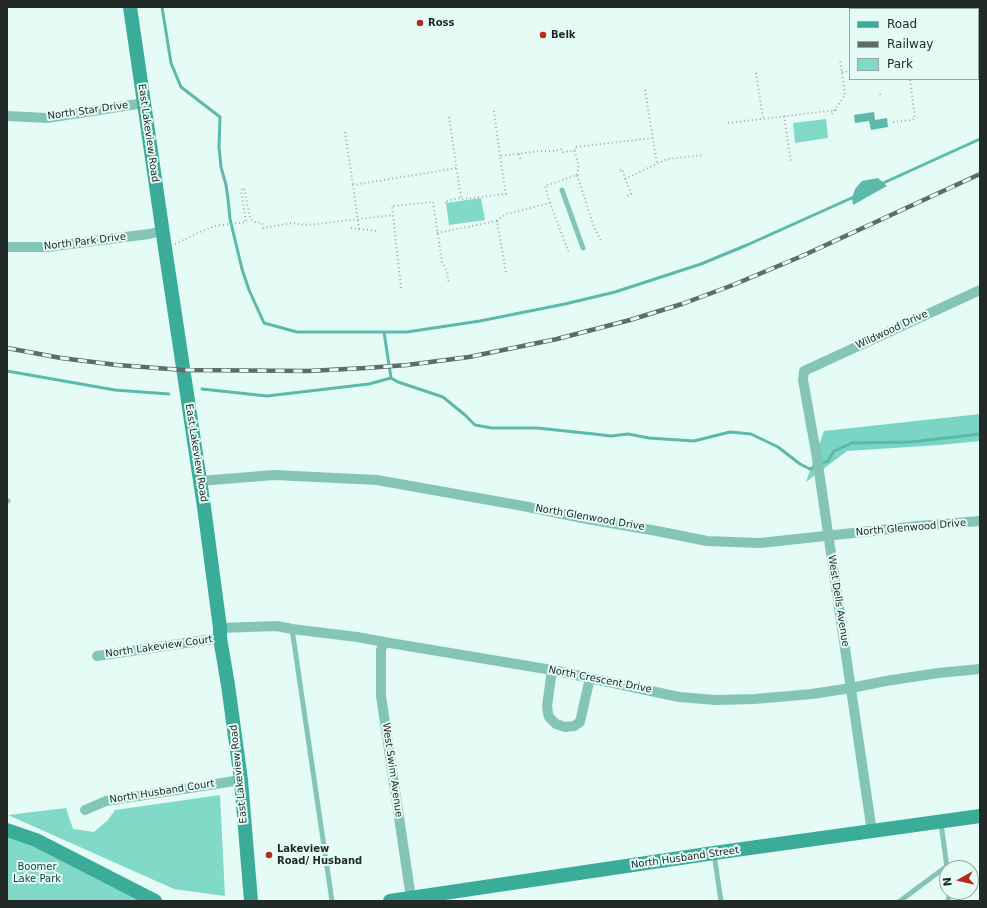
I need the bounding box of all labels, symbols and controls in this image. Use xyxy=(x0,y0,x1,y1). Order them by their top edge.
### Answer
legend xyxy=(849,8,979,80)
place label: Ross xyxy=(428,17,454,29)
text: Road xyxy=(887,17,917,31)
marker: Ross xyxy=(415,18,425,28)
place label: Belk xyxy=(551,29,575,41)
marker: Belk xyxy=(538,30,548,40)
text: Railway xyxy=(887,37,933,51)
text: Park xyxy=(887,57,913,71)
street label: East Lakeview Road xyxy=(135,83,161,183)
street label: North Star Drive xyxy=(47,99,129,123)
street label: North Park Drive xyxy=(43,231,127,253)
street label: Wildwood Drive xyxy=(854,308,930,352)
street label: East Lakeview Road xyxy=(182,403,210,503)
street label: North Glenwood Drive xyxy=(534,502,646,534)
street label: North Glenwood Drive xyxy=(855,517,967,539)
street label: West Dells Avenue xyxy=(825,554,851,648)
street label: North Lakeview Court xyxy=(105,634,213,660)
street label: North Crescent Drive xyxy=(547,664,653,696)
street label: West Swim Avenue xyxy=(379,722,405,818)
street label: East Lakeview Road xyxy=(228,724,250,824)
street label: North Husband Court xyxy=(109,778,215,806)
place label: Lakeview Road/ Husband xyxy=(277,843,362,866)
street label: North Husband Street xyxy=(630,844,740,872)
marker: Lakeview Road/ Husband xyxy=(264,850,274,860)
north arrow xyxy=(939,860,979,900)
park label: Boomer Lake Park xyxy=(13,861,61,884)
text: N xyxy=(941,876,955,887)

